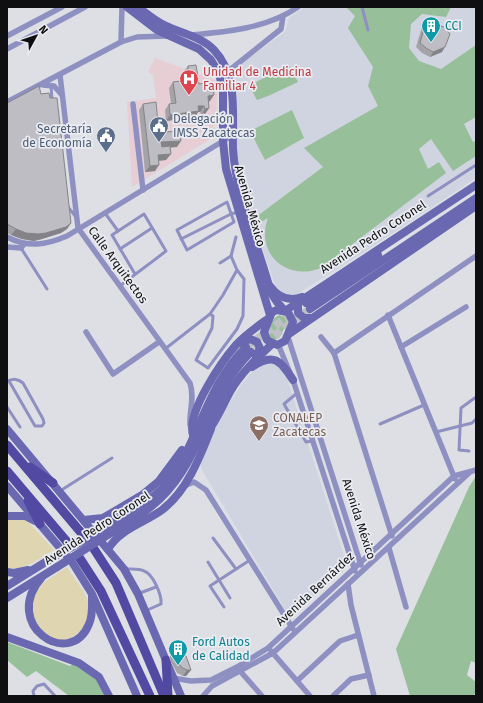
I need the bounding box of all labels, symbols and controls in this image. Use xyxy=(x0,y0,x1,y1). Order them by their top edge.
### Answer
building icon: CCI xyxy=(420,15,442,43)
north arrow xyxy=(16,16,56,56)
place label: CCI xyxy=(445,19,462,33)
text: N xyxy=(36,23,51,37)
place label: Unidad de Medicina Familiar 4 xyxy=(203,65,311,93)
hospital icon: Unidad de Medicina Familiar 4 xyxy=(178,68,200,96)
place label: Delegación IMSS Zacatecas xyxy=(173,112,255,140)
public building icon: Delegación IMSS Zacatecas xyxy=(148,115,170,143)
place label: Secretaría de Economía xyxy=(22,122,92,150)
public building icon: Secretaría de Economía xyxy=(95,125,117,153)
street label: Avenida México xyxy=(232,164,268,248)
street label: Avenida Pedro Coronel xyxy=(318,197,429,276)
street label: Calle Arquitectos xyxy=(85,224,151,306)
place label: CONALEP Zacatecas xyxy=(273,411,326,439)
school or university icon: CONALEP Zacatecas xyxy=(248,414,270,442)
street label: Avenida México xyxy=(339,477,379,561)
street label: Avenida Pedro Coronel xyxy=(42,488,153,567)
street label: Avenida Bernárdez xyxy=(273,549,357,629)
place label: Ford Autos de Calidad xyxy=(192,635,250,663)
building icon: Ford Autos de Calidad xyxy=(167,638,189,666)

